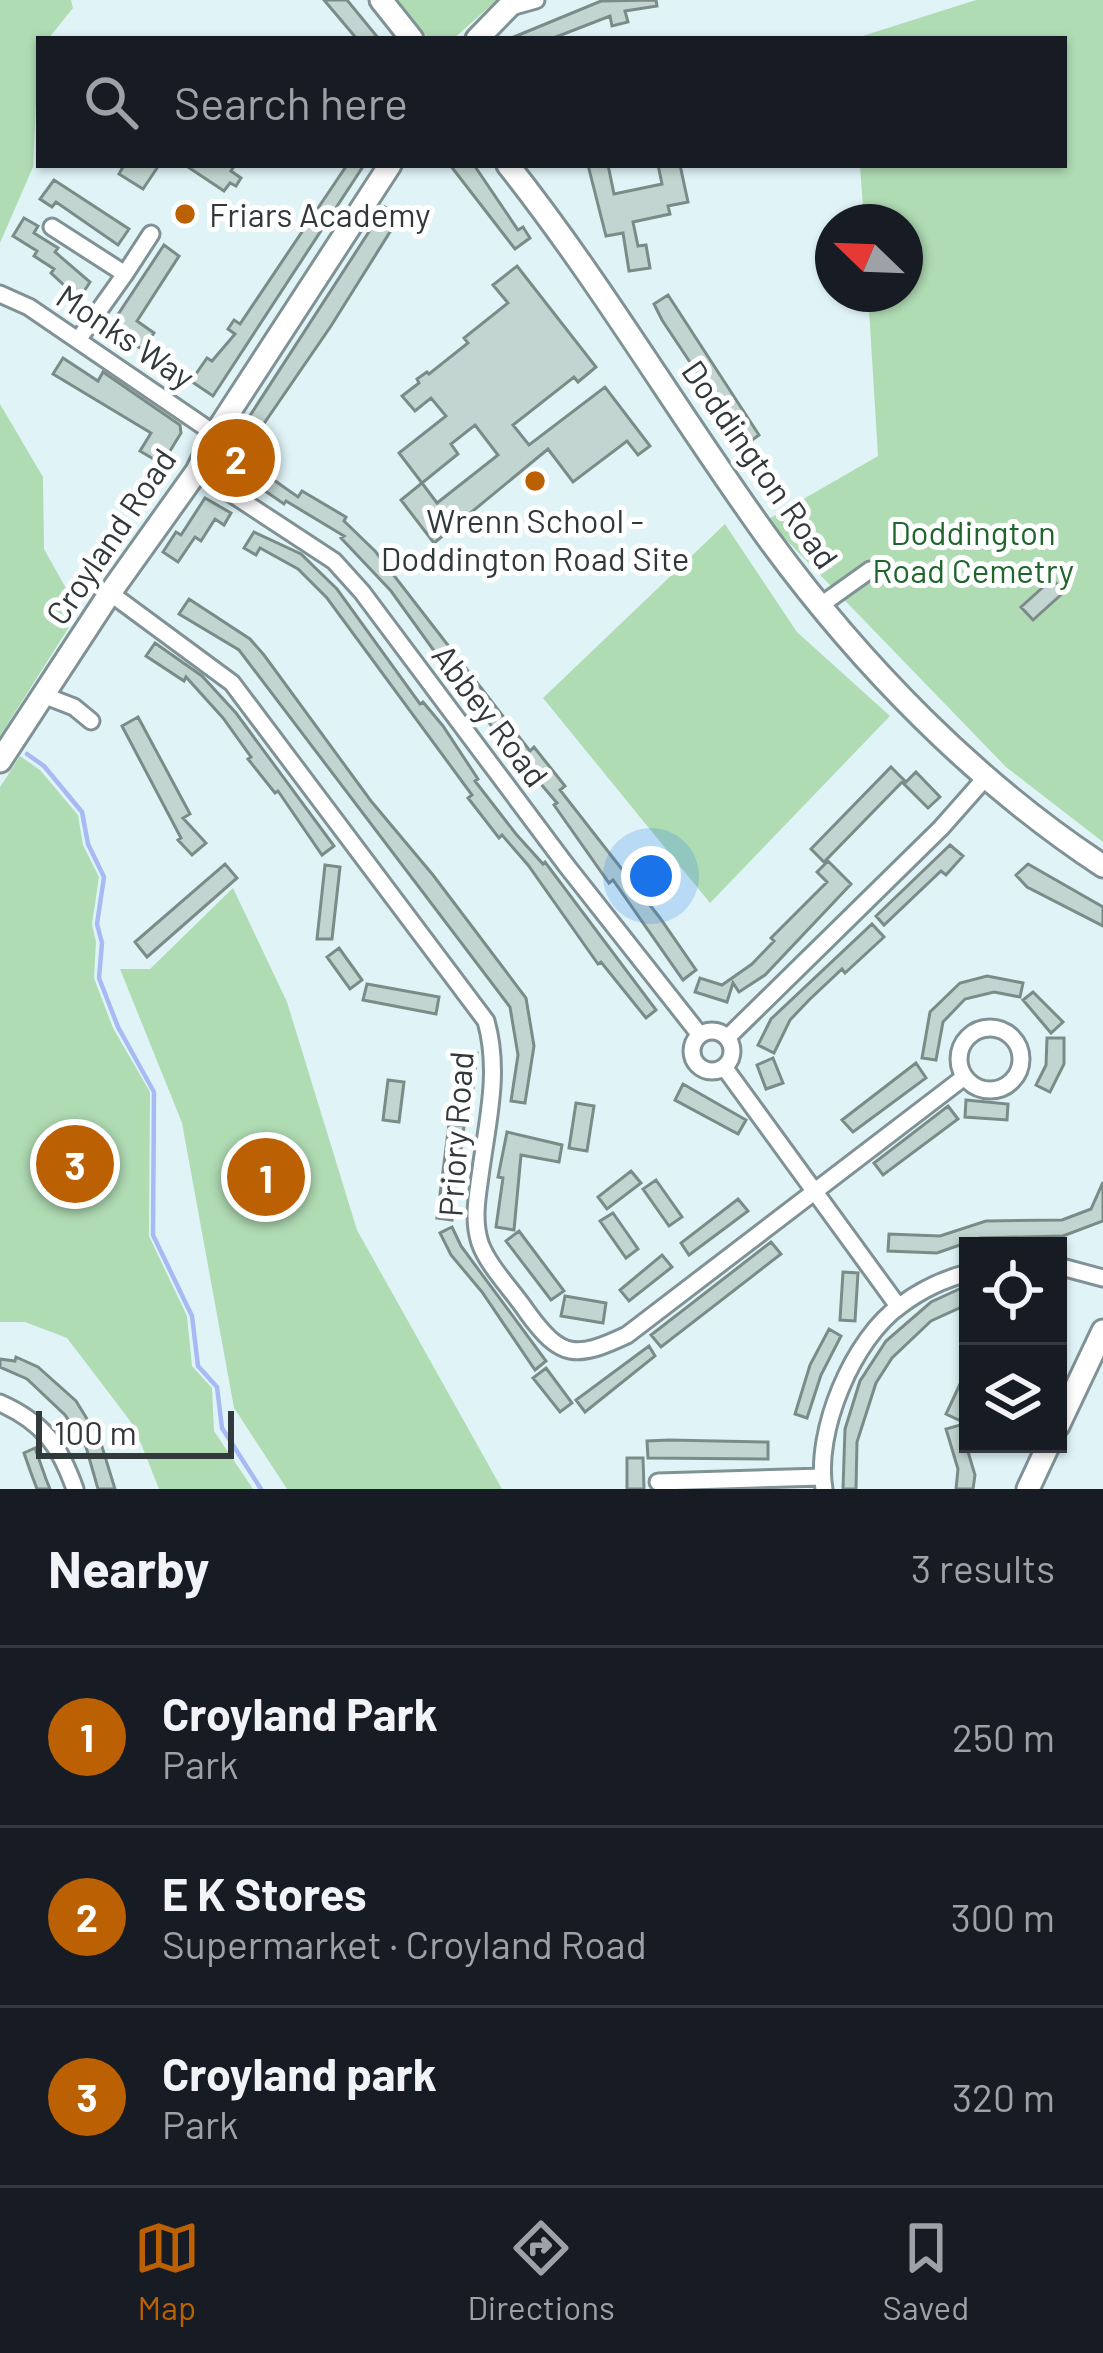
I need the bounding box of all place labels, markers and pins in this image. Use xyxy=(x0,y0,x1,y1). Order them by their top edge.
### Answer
place label: Friars Academy xyxy=(209,194,430,234)
marker: Friars Academy xyxy=(172,201,198,227)
pin: 2 xyxy=(197,413,275,503)
marker: Wrenn School - Doddington Road Site xyxy=(522,468,548,494)
place label: Wrenn School - Doddington Road Site xyxy=(381,500,689,578)
pin: 3 xyxy=(36,1119,114,1209)
pin: 1 xyxy=(227,1132,305,1222)

